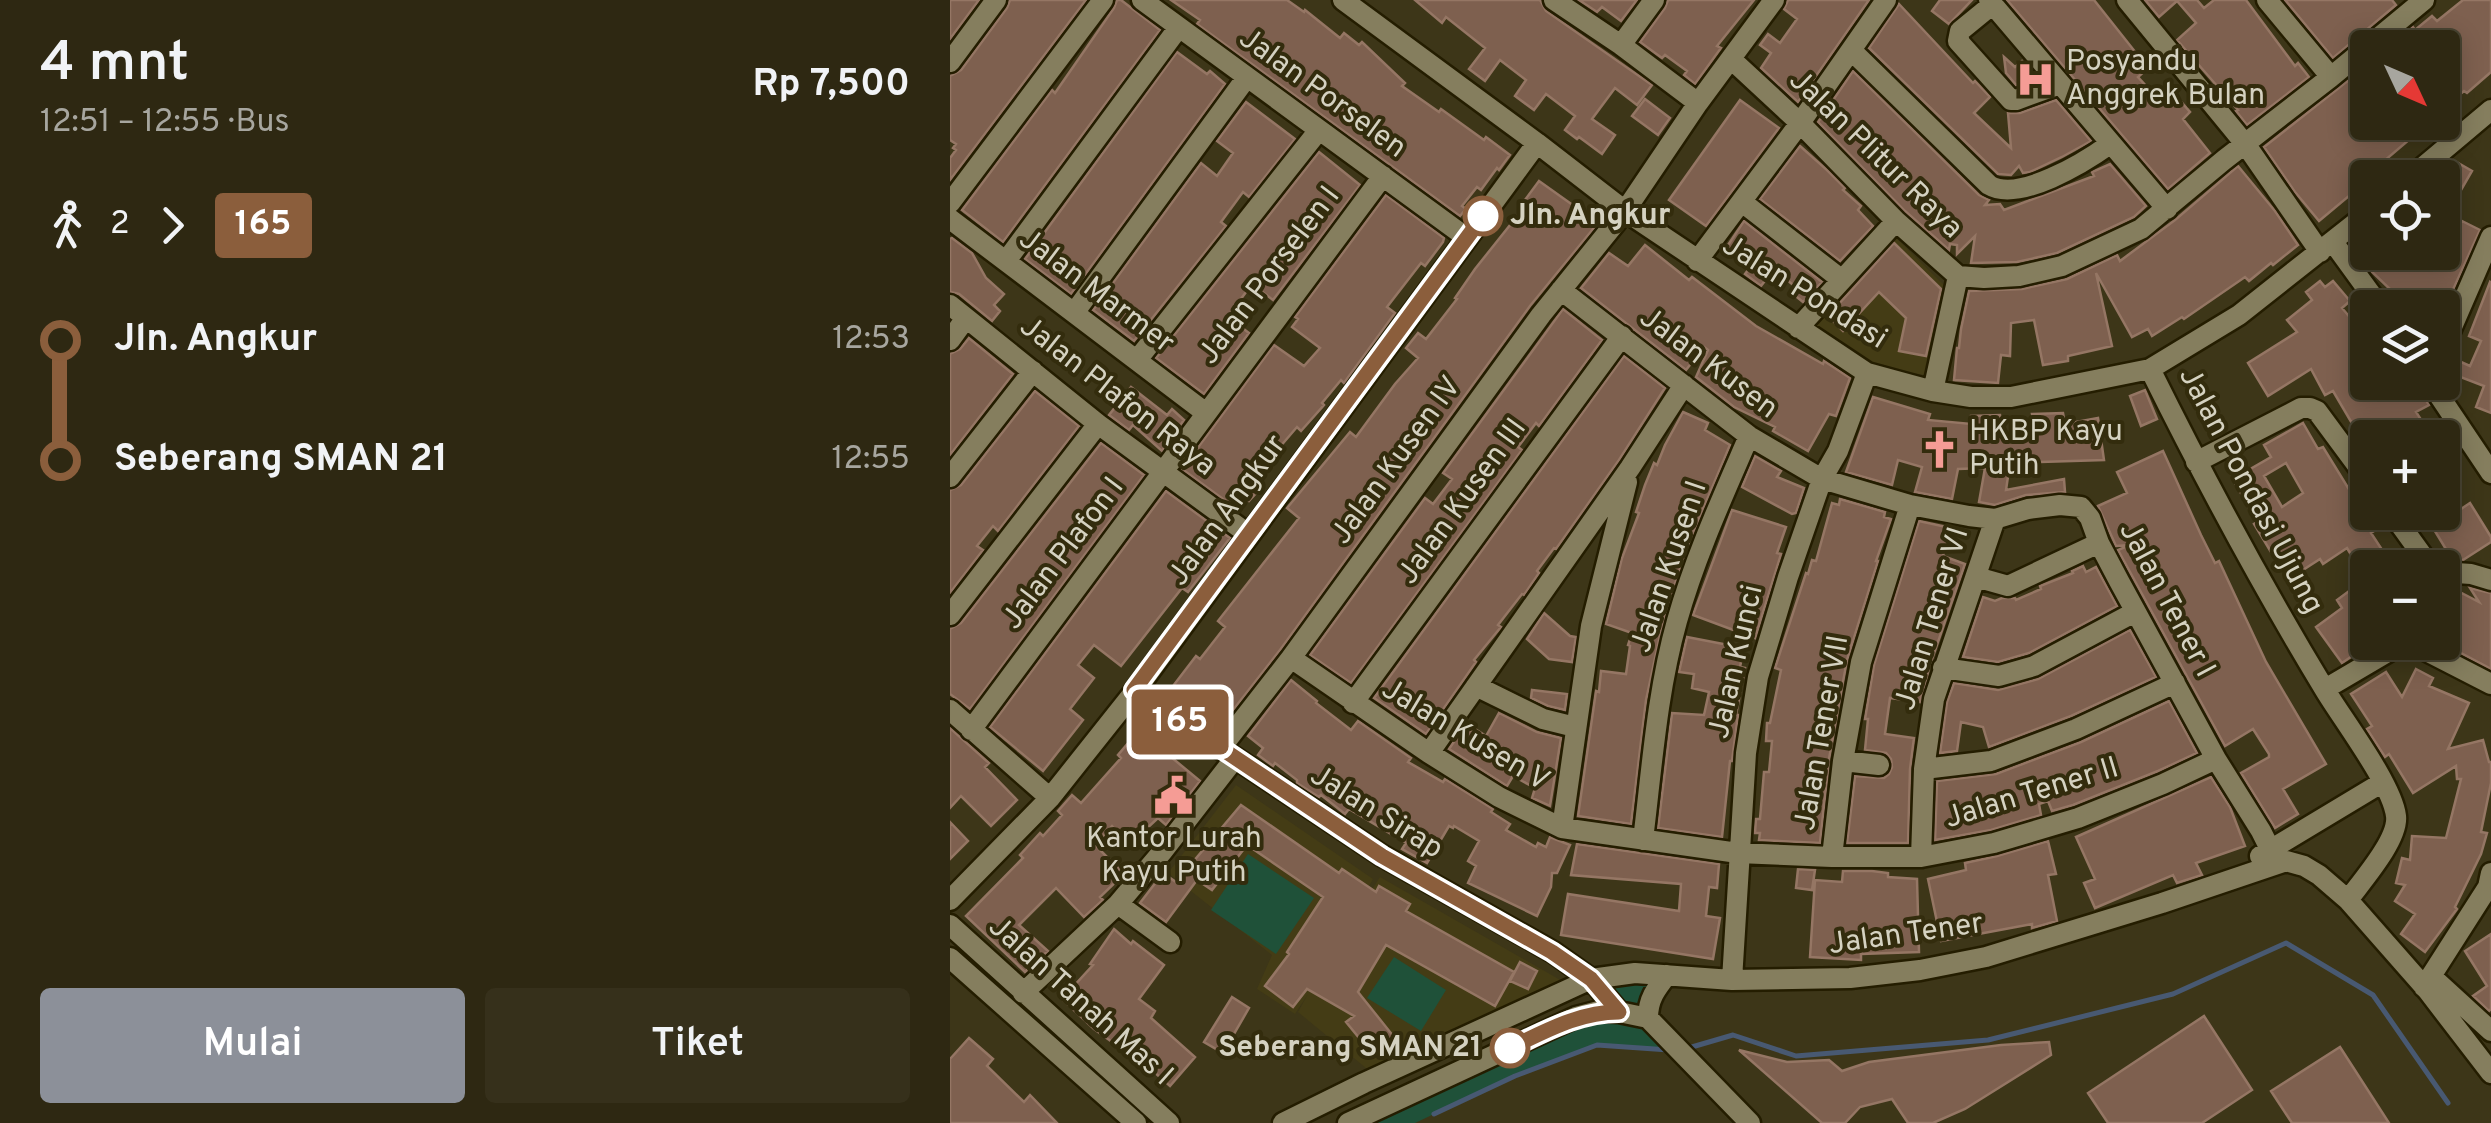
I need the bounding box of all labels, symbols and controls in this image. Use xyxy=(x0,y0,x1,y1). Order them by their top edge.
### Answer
street label: Jalan Porselen xyxy=(1231,21,1413,167)
text: 4 mnt xyxy=(40,30,189,100)
north arrow xyxy=(2350,30,2460,140)
map controls xyxy=(2350,30,2460,660)
place label: Posyandu Anggrek Bulan xyxy=(2066,44,2265,115)
hospital icon: Posyandu Anggrek Bulan xyxy=(2015,58,2057,100)
text: Rp 7,500 xyxy=(752,61,910,110)
street label: Jalan Plitur Raya xyxy=(1780,63,1970,247)
text: 12:51 – 12:55 · Bus xyxy=(40,103,289,143)
button: locate xyxy=(2350,160,2460,270)
street label: Jalan Porselen I xyxy=(1191,180,1349,372)
marker: Jln. Angkur xyxy=(1464,197,1502,235)
icon: walk xyxy=(40,198,95,253)
icon: forward xyxy=(145,198,200,253)
place label: Jln. Angkur xyxy=(1510,198,1671,235)
text: 165 xyxy=(235,203,292,247)
text: 2 xyxy=(110,205,130,245)
street label: Jalan Marmer xyxy=(1011,222,1181,363)
street label: Jalan Pondasi xyxy=(1715,228,1893,358)
button: layers xyxy=(2350,290,2460,400)
street label: Jalan Kusen xyxy=(1631,300,1785,428)
street label: Jalan Plafon Raya xyxy=(1011,309,1223,485)
text: Jln. Angkur xyxy=(114,316,317,365)
text: 12:53 xyxy=(832,320,910,360)
street label: Jalan Pondasi Ujung xyxy=(2169,361,2331,621)
street label: Jalan Kusen IV xyxy=(1324,370,1470,552)
street label: Jalan Kusen III xyxy=(1390,412,1536,592)
place label: HKBP Kayu Putih xyxy=(1969,414,2123,485)
button: + xyxy=(2350,420,2460,530)
street label: Jalan Angkur xyxy=(1161,428,1295,594)
church icon: HKBP Kayu Putih xyxy=(1918,428,1960,470)
text: Seberang SMAN 21 xyxy=(114,436,448,485)
text: 12:55 xyxy=(832,440,910,480)
street label: Jalan Plafon I xyxy=(995,471,1133,637)
street label: Jalan Kusen I xyxy=(1623,476,1717,658)
street label: Jalan Tener I xyxy=(2109,516,2223,684)
street label: Jalan Tener VI xyxy=(1888,523,1978,715)
button: − xyxy=(2350,550,2460,660)
street label: Jalan Kunci xyxy=(1701,581,1773,743)
street label: Jalan Tener VII xyxy=(1788,632,1858,834)
street label: Jalan Kusen V xyxy=(1374,671,1556,801)
line badge: 165 xyxy=(1122,690,1238,754)
text: 165 xyxy=(1152,700,1208,744)
street label: Jalan Tener II xyxy=(1941,750,2123,838)
street label: Jalan Sirap xyxy=(1303,758,1449,868)
public building icon: Kantor Lurah Kayu Putih xyxy=(1153,774,1195,816)
place label: Kantor Lurah Kayu Putih xyxy=(1086,821,1262,892)
street label: Jalan Tener xyxy=(1826,906,1986,964)
street label: Jalan Tanah Mas I xyxy=(980,909,1180,1095)
button: Mulai xyxy=(40,988,465,1103)
button: Tiket xyxy=(485,988,910,1103)
marker: Seberang SMAN 21 xyxy=(1491,1029,1529,1067)
place label: Seberang SMAN 21 xyxy=(1218,1030,1482,1067)

